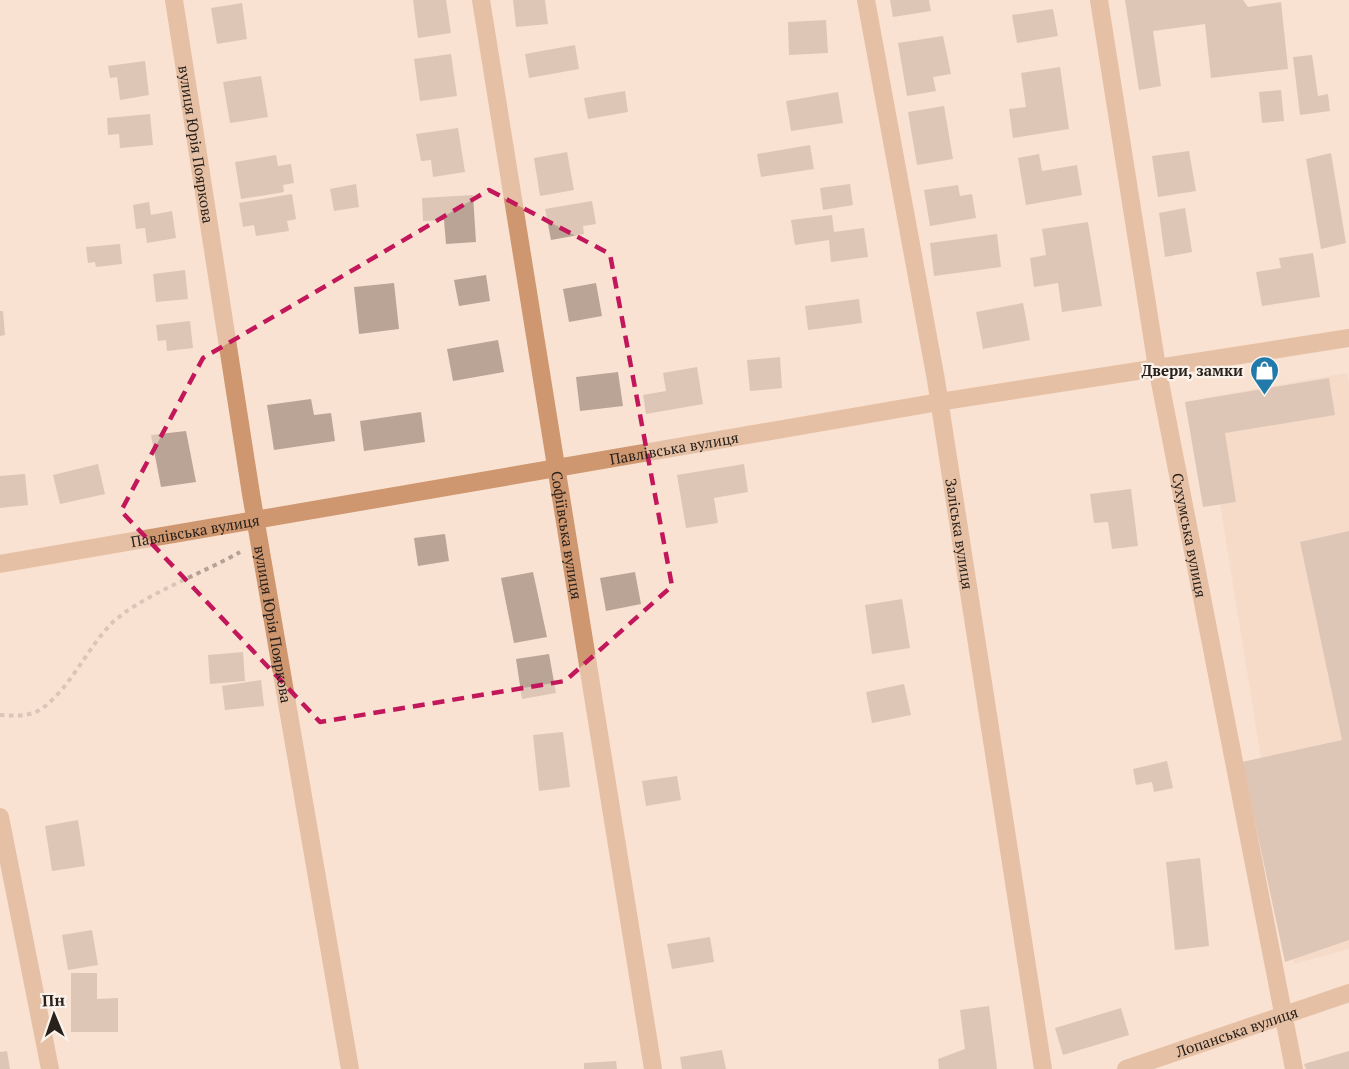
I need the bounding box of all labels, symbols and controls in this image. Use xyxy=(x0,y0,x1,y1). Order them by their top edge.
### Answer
street label: вулиця Юрія Пояркова xyxy=(174,64,219,225)
shop icon: Двери, замки xyxy=(1248,354,1280,396)
place label: Двери, замки xyxy=(1141,360,1243,380)
street label: Павлівська вулиця xyxy=(608,427,740,469)
street label: Софіївська вулиця xyxy=(547,469,587,601)
street label: Сухумська вулиця xyxy=(1168,471,1212,599)
street label: Заліська вулиця xyxy=(941,477,978,591)
street label: Павлівська вулиця xyxy=(129,509,261,551)
street label: вулиця Юрія Пояркова xyxy=(250,544,297,705)
north arrow xyxy=(24,985,84,1045)
text: Пн xyxy=(42,989,66,1011)
street label: Лопанська вулиця xyxy=(1172,1001,1300,1062)

